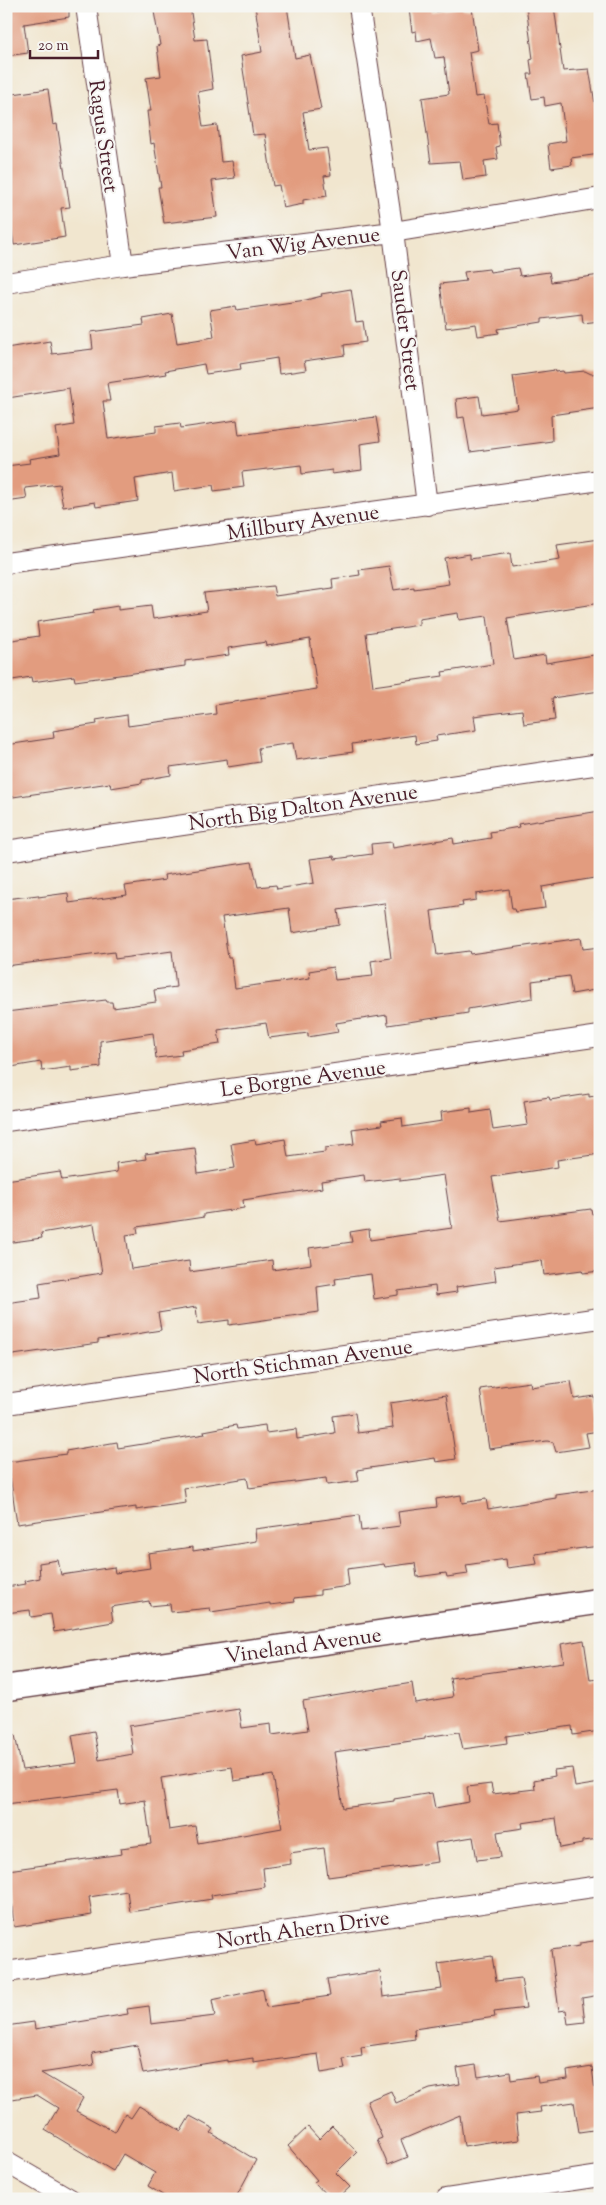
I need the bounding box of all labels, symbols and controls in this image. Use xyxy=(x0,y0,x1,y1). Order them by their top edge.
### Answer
scale bar xyxy=(30,28,98,60)
text: 20 m xyxy=(38,36,69,57)
street label: Ragus Street xyxy=(79,78,125,195)
street label: Van Wig Avenue xyxy=(224,221,382,269)
street label: Sauder Street xyxy=(382,268,426,393)
street label: Millbury Avenue xyxy=(225,498,381,550)
street label: North Big Dalton Avenue xyxy=(187,778,420,840)
street label: Le Borgne Avenue xyxy=(219,1054,388,1106)
street label: North Stichman Avenue xyxy=(192,1333,415,1393)
street label: Vineland Avenue xyxy=(223,1621,383,1673)
street label: North Ahern Drive xyxy=(215,1904,392,1958)

